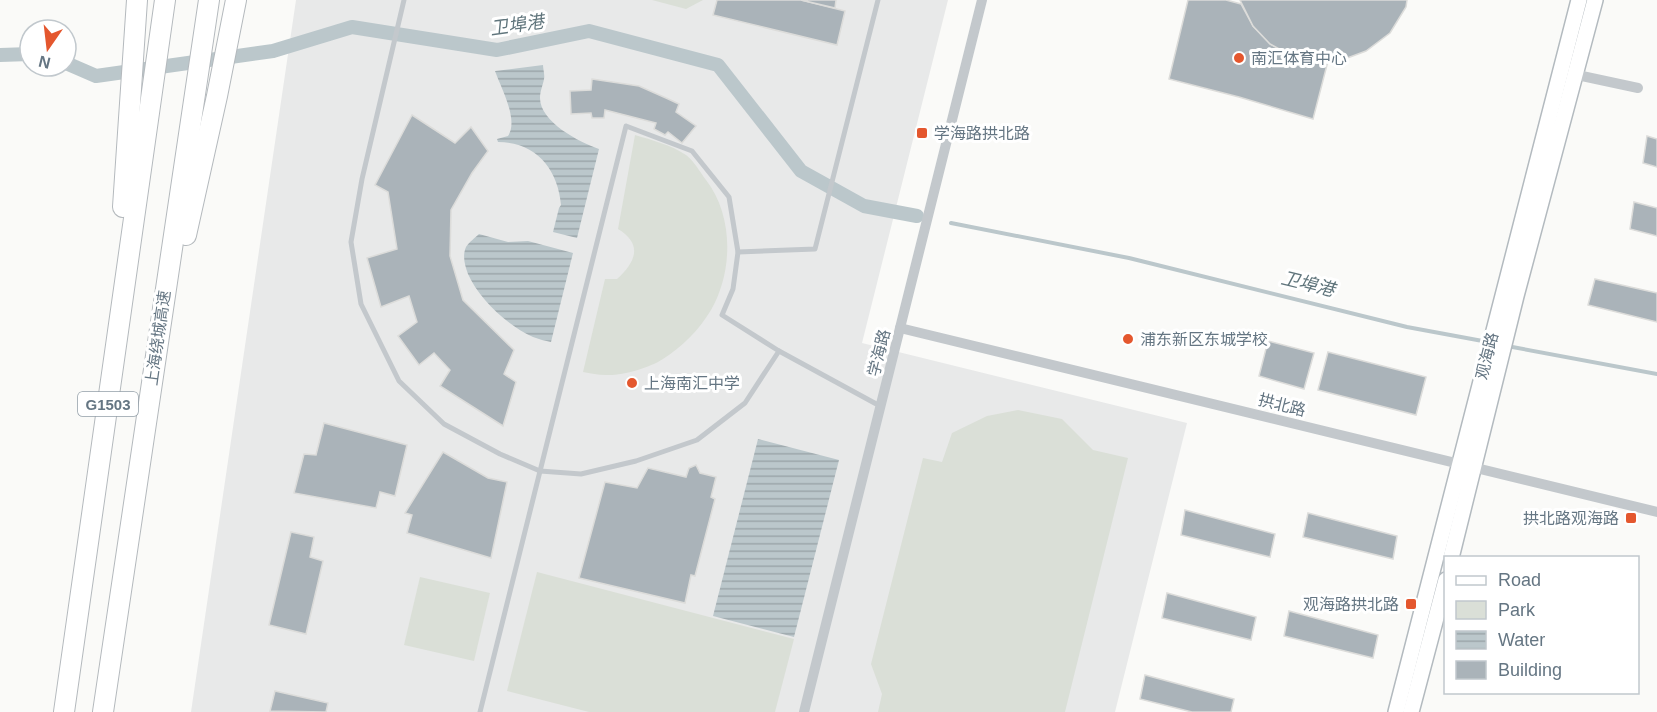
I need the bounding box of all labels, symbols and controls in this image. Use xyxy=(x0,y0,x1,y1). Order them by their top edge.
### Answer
water label: 卫埠港 xyxy=(489,11,548,39)
north arrow xyxy=(18,18,78,78)
place label: 南汇体育中心 xyxy=(1251,50,1347,67)
marker: 南汇体育中心 xyxy=(1232,51,1246,65)
text: N xyxy=(37,52,52,72)
place label: 学海路拱北路 xyxy=(934,125,1030,142)
marker: 学海路拱北路 xyxy=(915,126,929,140)
water label: 卫埠港 xyxy=(1279,268,1340,301)
street label: 上海绕城高速 xyxy=(143,289,173,387)
street label: 学海路 xyxy=(865,328,893,378)
place label: 浦东新区东城学校 xyxy=(1140,331,1268,348)
street label: 观海路 xyxy=(1473,331,1501,381)
marker: 浦东新区东城学校 xyxy=(1121,332,1135,346)
place label: 上海南汇中学 xyxy=(644,375,740,392)
marker: 上海南汇中学 xyxy=(625,376,639,390)
street label: 拱北路 xyxy=(1257,391,1307,419)
road number: G1503 xyxy=(78,392,138,416)
place label: 拱北路观海路 xyxy=(1523,510,1619,527)
marker: 拱北路观海路 xyxy=(1624,511,1638,525)
legend xyxy=(1444,556,1639,694)
text: Road xyxy=(1498,570,1541,590)
place label: 观海路拱北路 xyxy=(1303,596,1399,613)
marker: 观海路拱北路 xyxy=(1404,597,1418,611)
text: Park xyxy=(1498,600,1536,620)
text: Water xyxy=(1498,630,1545,650)
text: Building xyxy=(1498,660,1562,680)

